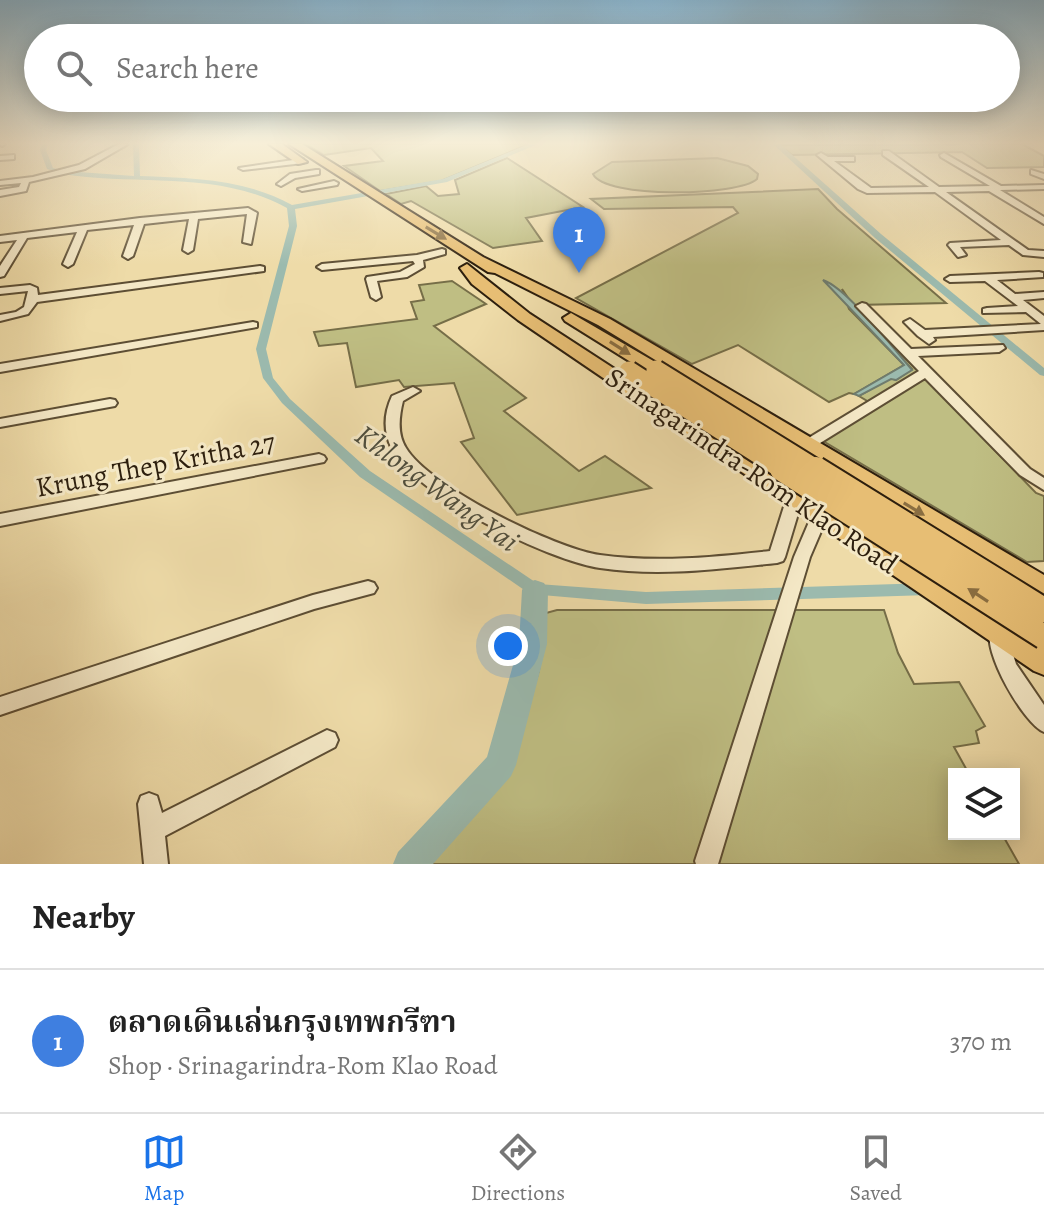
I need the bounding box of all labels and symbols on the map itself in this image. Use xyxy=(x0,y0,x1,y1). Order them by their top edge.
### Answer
pin: 1 xyxy=(553,207,605,273)
one-way arrow xyxy=(425,226,447,240)
one-way arrow xyxy=(609,341,631,355)
street label: Srinagarindra-Rom Klao Road xyxy=(598,359,906,584)
water label: Khlong Wang Yai xyxy=(347,415,527,561)
street label: Krung Thep Kritha 27 xyxy=(32,423,278,507)
one-way arrow xyxy=(903,502,925,516)
one-way arrow xyxy=(968,587,989,602)
your location xyxy=(488,626,528,666)

